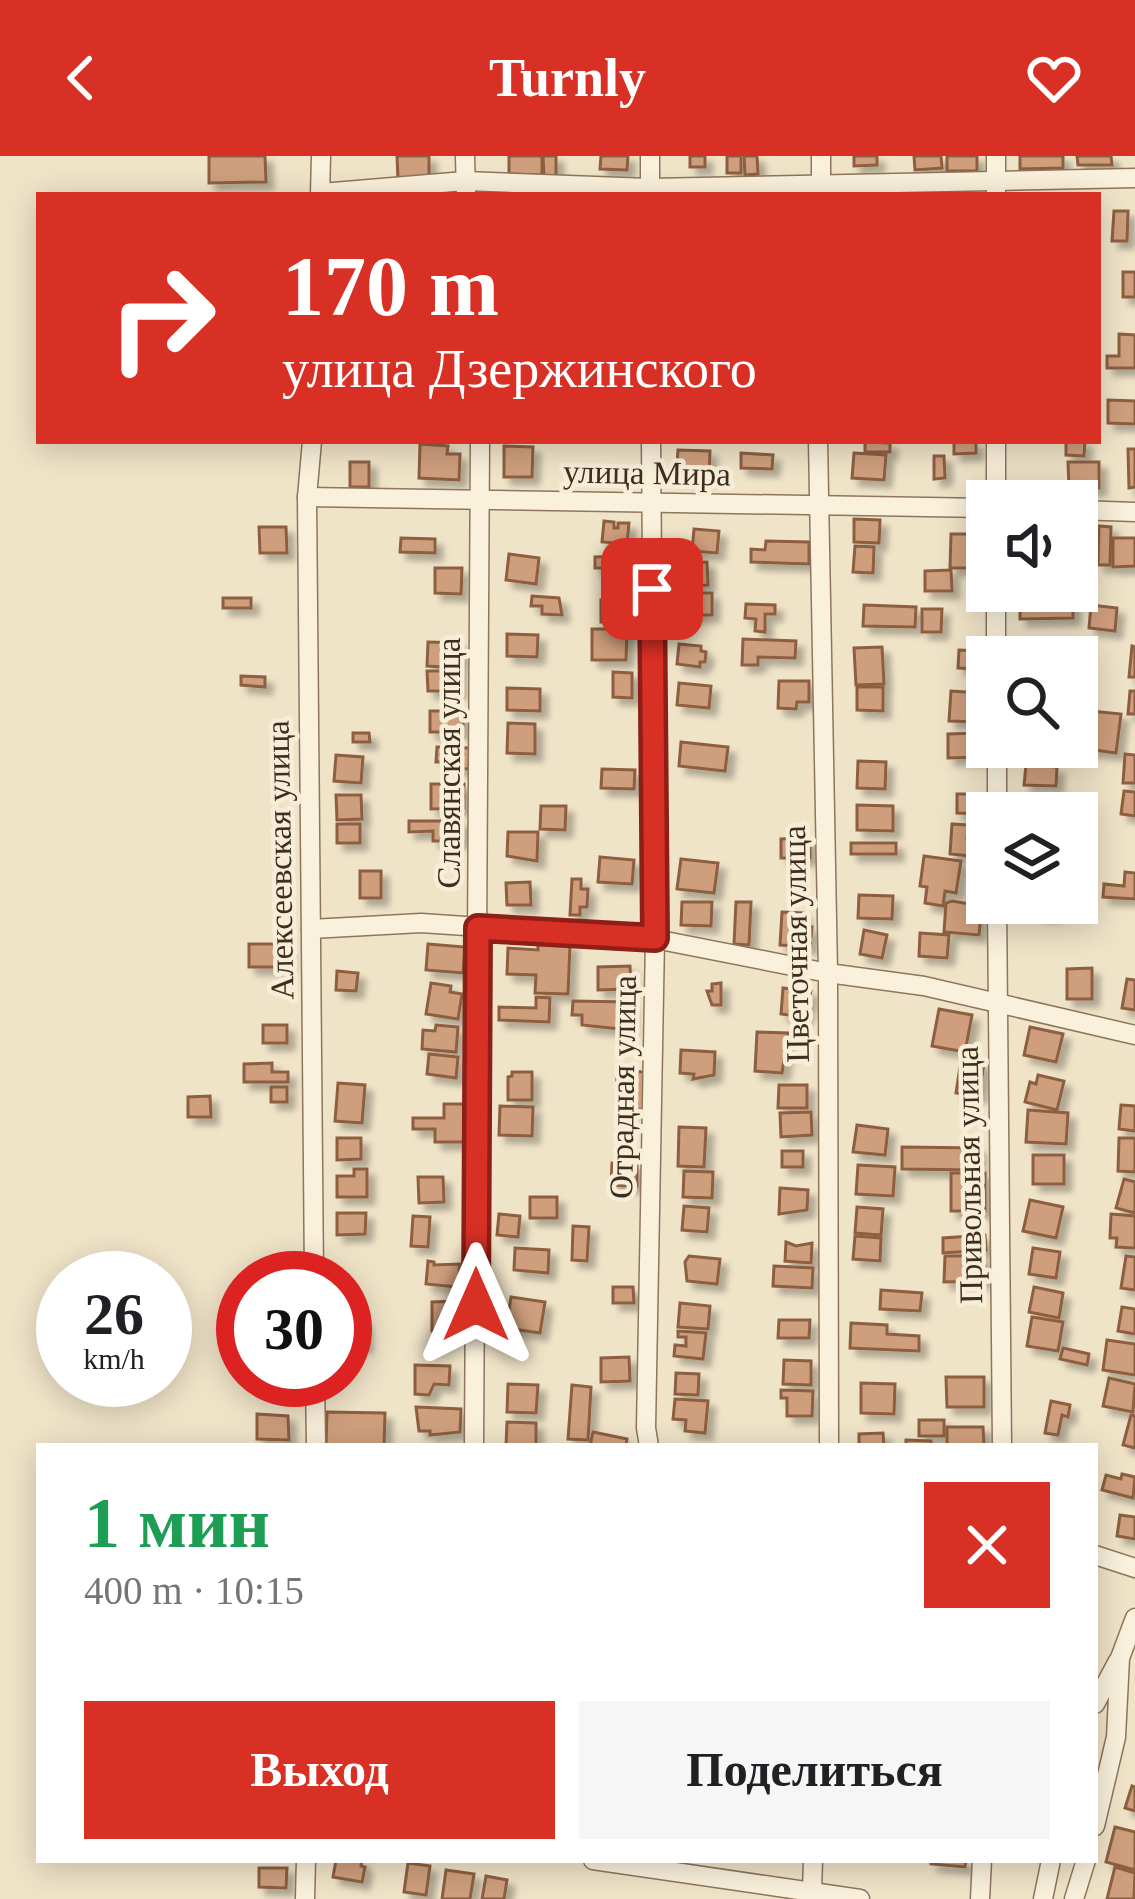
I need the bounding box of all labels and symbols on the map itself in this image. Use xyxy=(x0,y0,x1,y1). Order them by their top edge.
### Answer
street label: улица Мира xyxy=(563,454,732,492)
pin xyxy=(601,538,703,640)
street label: Славянская улица xyxy=(431,637,467,888)
street label: Алексеевская улица xyxy=(260,720,300,1000)
street label: Цветочная улица xyxy=(776,825,816,1063)
street label: Отрадная улица xyxy=(603,974,643,1199)
street label: Привольная улица xyxy=(949,1045,989,1304)
position arrow xyxy=(413,1242,539,1368)
speed limit sign: 30 xyxy=(216,1251,372,1407)

